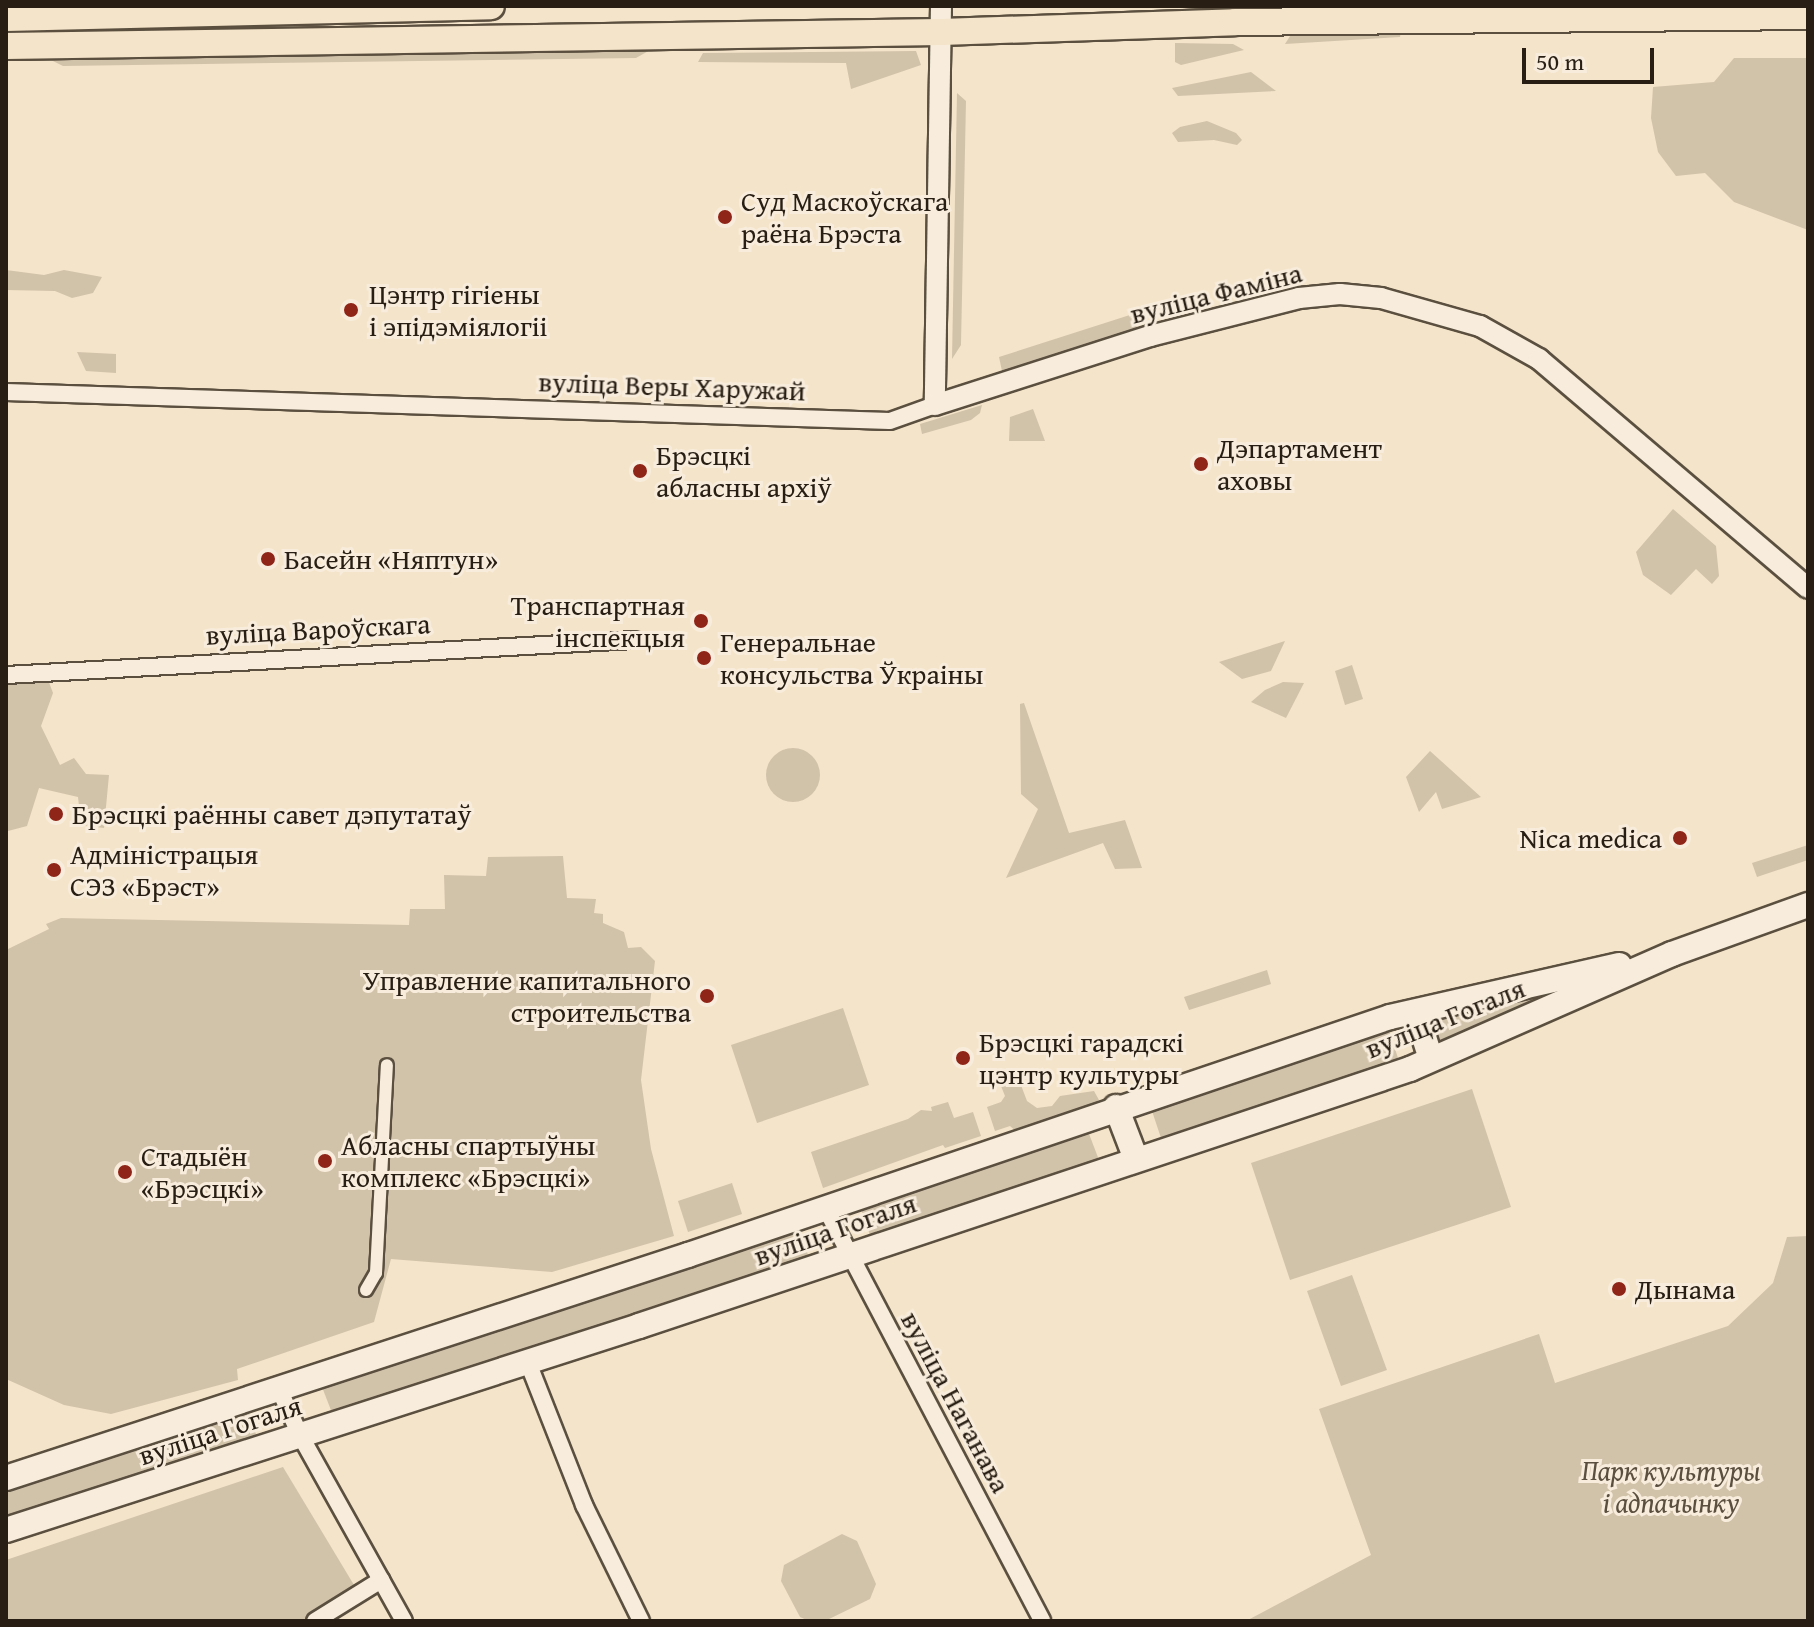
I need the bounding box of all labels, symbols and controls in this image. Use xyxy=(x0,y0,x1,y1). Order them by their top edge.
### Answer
scale bar xyxy=(1526,32,1658,82)
text: 50 m xyxy=(1536,44,1584,79)
place label: Суд Маскоўскага раёна Брэста xyxy=(741,184,948,250)
marker: Суд Маскоўскага раёна Брэста xyxy=(716,208,734,226)
street label: вуліца Фаміна xyxy=(1127,255,1305,331)
place label: Цэнтр гігіены і эпідэміялогіі xyxy=(369,277,547,343)
marker: Цэнтр гігіены і эпідэміялогіі xyxy=(340,299,362,321)
street label: вуліца Веры Харужай xyxy=(538,365,806,407)
place label: Дэпартамент аховы xyxy=(1217,431,1382,497)
place label: Брэсцкі абласны архіў xyxy=(656,438,832,504)
marker: Дэпартамент аховы xyxy=(1192,455,1210,473)
marker: Брэсцкі абласны архіў xyxy=(631,462,649,480)
place label: Басейн «Няптун» xyxy=(284,542,498,576)
marker: Басейн «Няптун» xyxy=(259,550,277,568)
place label: Транспартная інспекцыя xyxy=(511,588,685,654)
street label: вуліца Вароўскага xyxy=(205,606,431,652)
marker: Транспартная інспекцыя xyxy=(692,612,710,630)
place label: Генеральнае консульства Ўкраіны xyxy=(720,625,983,691)
marker: Генеральнае консульства Ўкраіны xyxy=(695,649,713,667)
place label: Брэсцкі раённы савет дэпутатаў xyxy=(72,797,472,831)
marker: Брэсцкі раённы савет дэпутатаў xyxy=(47,805,65,823)
place label: Nica medica xyxy=(1520,821,1662,855)
marker: Nica medica xyxy=(1669,827,1691,849)
place label: Адміністрацыя СЭЗ «Брэст» xyxy=(70,837,258,903)
marker: Адміністрацыя СЭЗ «Брэст» xyxy=(45,861,63,879)
place label: Управление капитального строительства xyxy=(363,963,691,1029)
street label: вуліца Гогаля xyxy=(1360,971,1530,1065)
marker: Управление капитального строительства xyxy=(698,987,716,1005)
place label: Брэсцкі гарадскі цэнтр культуры xyxy=(979,1025,1184,1091)
marker: Брэсцкі гарадскі цэнтр культуры xyxy=(954,1049,972,1067)
place label: Абласны спартыўны комплекс «Брэсцкі» xyxy=(341,1128,595,1194)
place label: Стадыён «Брэсцкі» xyxy=(141,1139,264,1205)
marker: Абласны спартыўны комплекс «Брэсцкі» xyxy=(316,1152,334,1170)
marker: Стадыён «Брэсцкі» xyxy=(116,1163,134,1181)
street label: вуліца Гогаля xyxy=(750,1186,920,1272)
place label: Дынама xyxy=(1635,1272,1735,1306)
marker: Дынама xyxy=(1610,1280,1628,1298)
street label: вуліца Наганава xyxy=(894,1306,1018,1498)
street label: вуліца Гогаля xyxy=(134,1388,306,1472)
park label: Парк культуры і адпачынку xyxy=(1581,1453,1761,1519)

